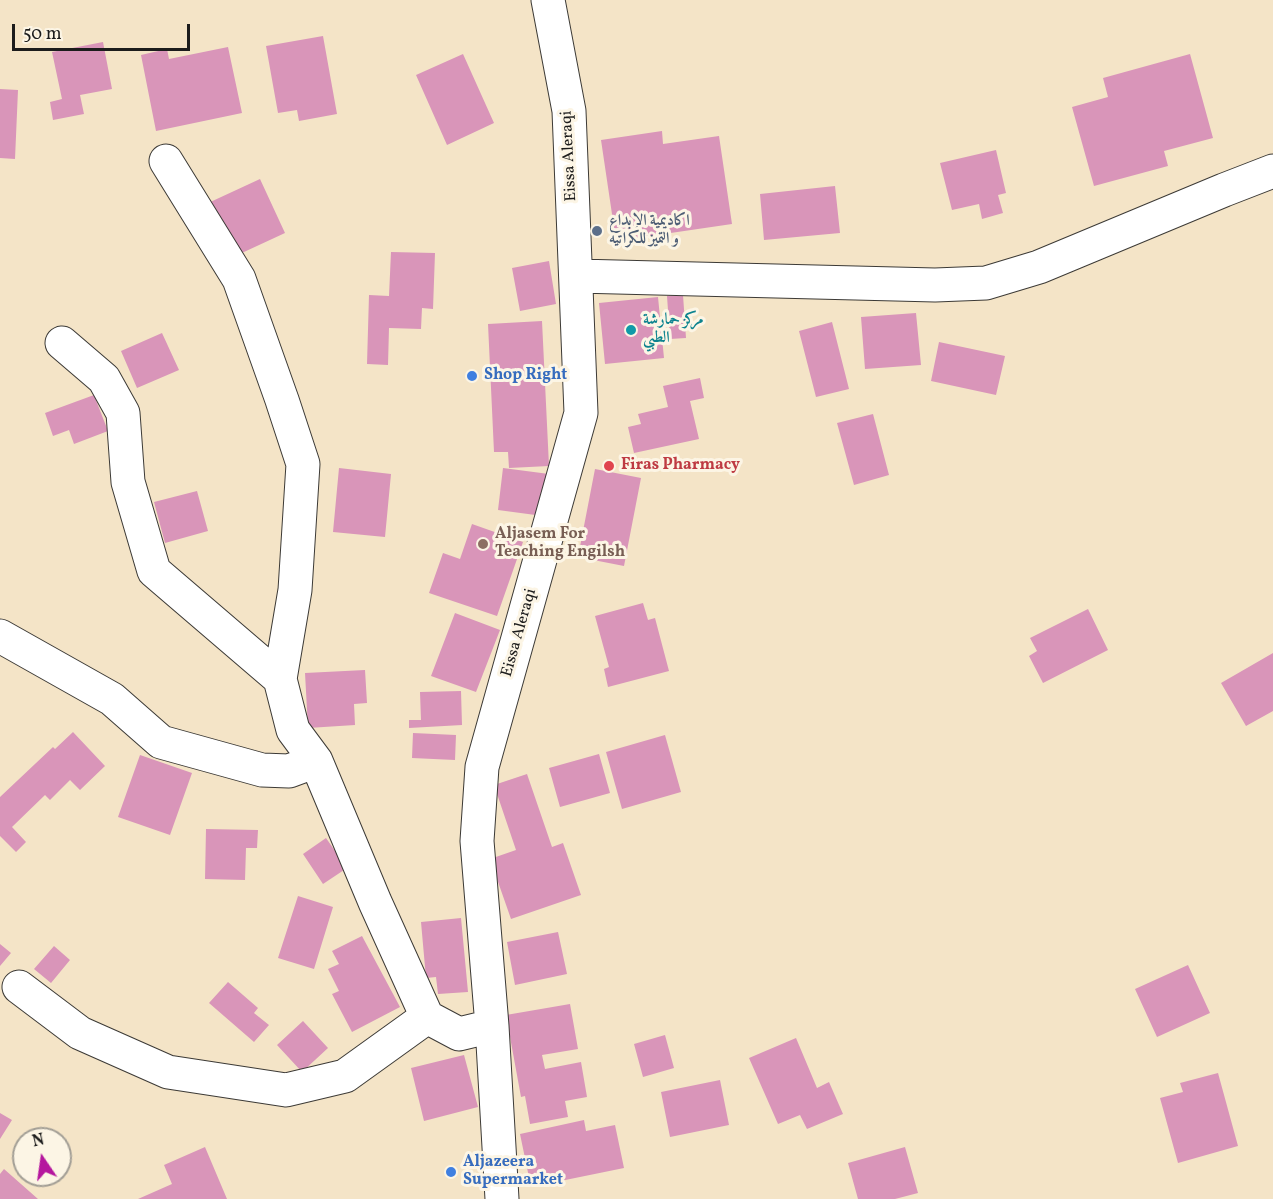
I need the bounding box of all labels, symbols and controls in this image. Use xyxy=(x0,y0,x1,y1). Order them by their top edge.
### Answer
scale bar xyxy=(15,12,194,50)
text: 50 m xyxy=(23,22,62,47)
street label: Eissa Aleraqi xyxy=(558,110,582,202)
place label: اكاديمية الإبداع و التميز للكراتيه xyxy=(609,212,690,250)
marker: اكاديمية الإبداع و التميز للكراتيه xyxy=(590,224,604,238)
place label: مركز حمارشة الطبي xyxy=(643,311,703,349)
marker: مركز حمارشة الطبي xyxy=(624,323,638,337)
place label: Shop Right xyxy=(484,366,567,386)
marker: Shop Right xyxy=(465,369,479,383)
place label: Firas Pharmacy xyxy=(621,456,740,476)
marker: Firas Pharmacy xyxy=(602,459,616,473)
place label: Aljasem For Teaching Engilsh xyxy=(495,525,625,563)
marker: Aljasem For Teaching Engilsh xyxy=(476,537,490,551)
street label: Eissa Aleraqi xyxy=(498,587,542,679)
north arrow xyxy=(12,1127,72,1187)
text: N xyxy=(30,1129,47,1153)
place label: Aljazeera Supermarket xyxy=(463,1153,563,1191)
marker: Aljazeera Supermarket xyxy=(444,1165,458,1179)

